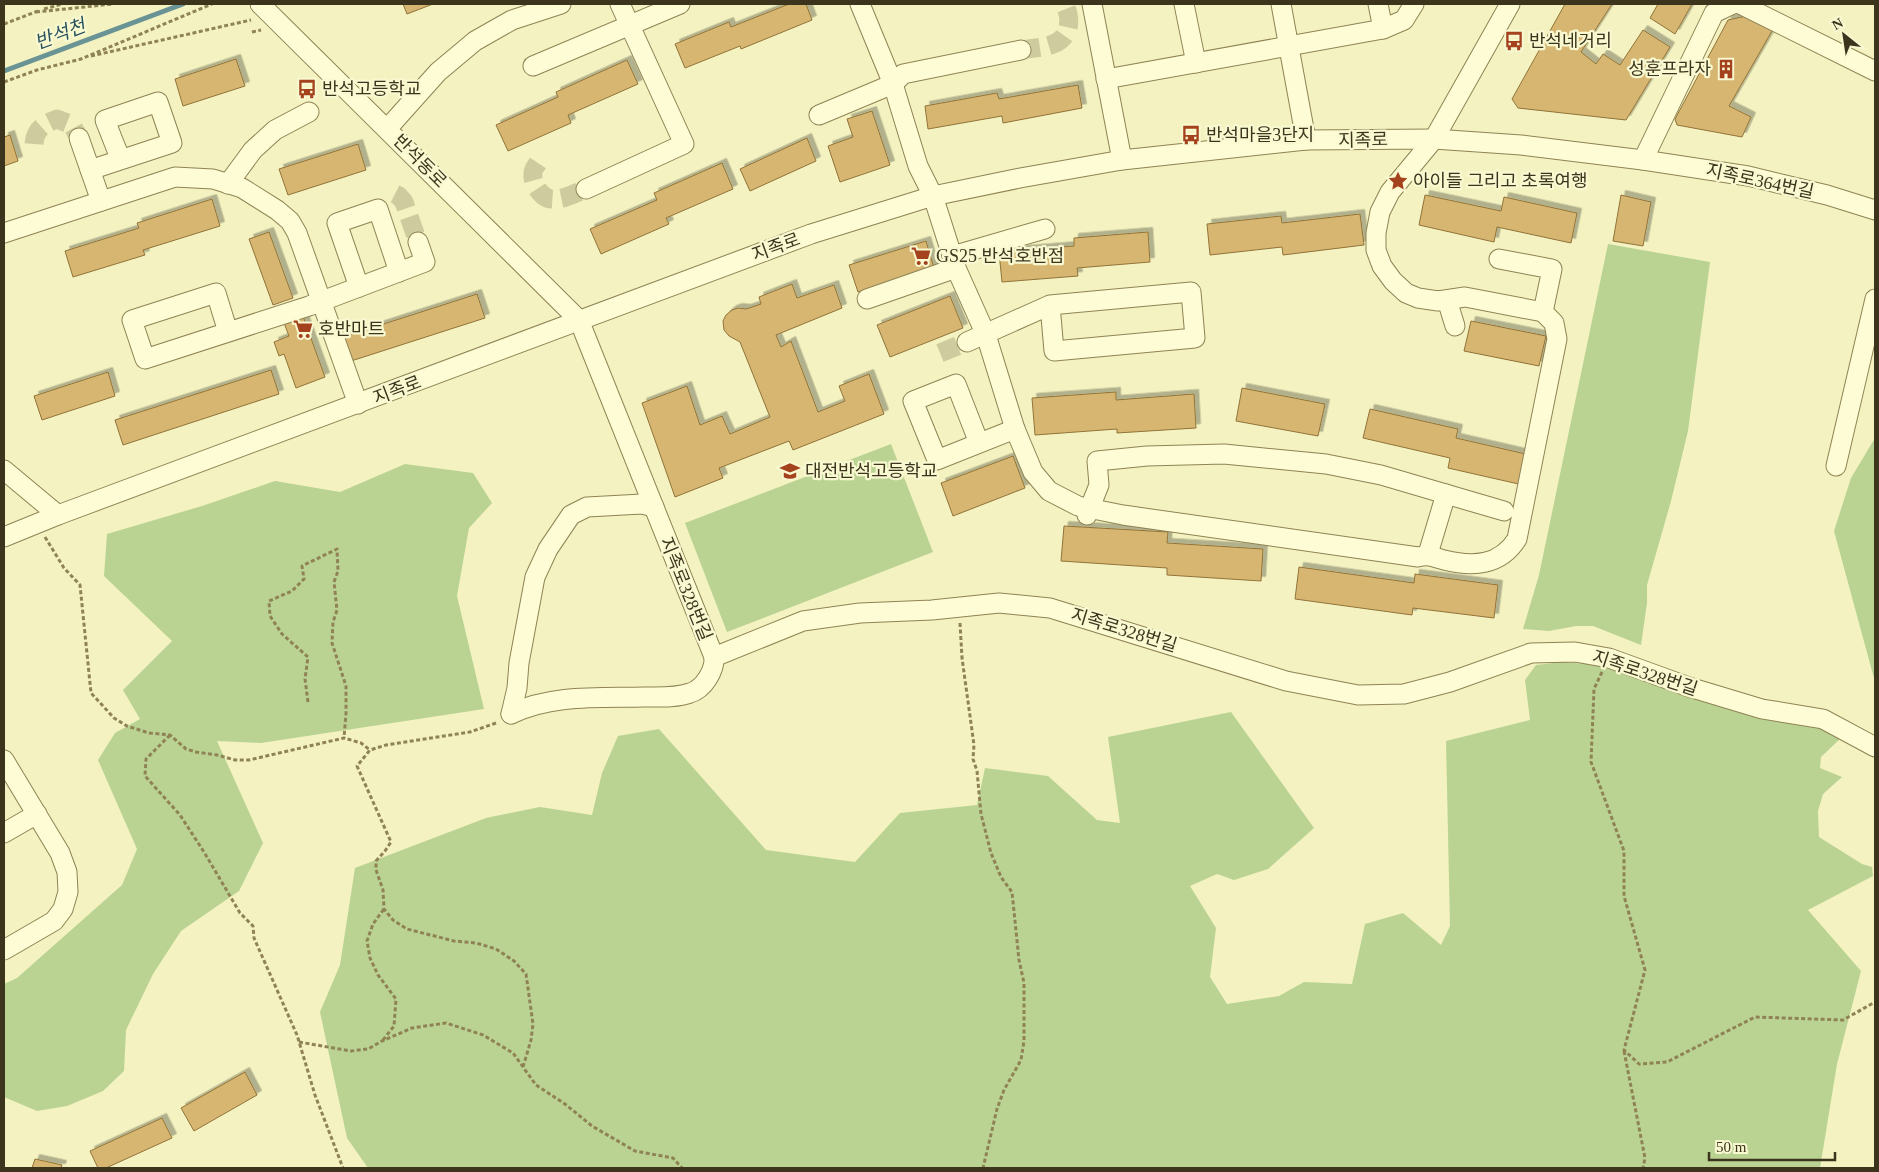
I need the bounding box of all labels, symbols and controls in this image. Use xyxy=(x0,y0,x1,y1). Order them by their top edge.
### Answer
north arrow xyxy=(1819,10,1869,60)
water label: 반석천 xyxy=(32,14,90,53)
text: N xyxy=(1830,15,1846,33)
bus stop icon: 반석네거리 xyxy=(1503,30,1525,52)
place label: 반석네거리 xyxy=(1529,31,1612,51)
building icon: 성훈프라자 xyxy=(1715,58,1737,80)
place label: 성훈프라자 xyxy=(1628,59,1711,79)
bus stop icon: 반석고등학교 xyxy=(296,78,318,100)
place label: 반석고등학교 xyxy=(322,79,421,99)
bus stop icon: 반석마을3단지 xyxy=(1180,124,1202,146)
place label: 반석마을3단지 xyxy=(1206,125,1314,145)
street label: 지족로 xyxy=(1338,130,1388,150)
street label: 반석동로 xyxy=(390,131,450,191)
street label: 지족로364번길 xyxy=(1704,160,1816,202)
place icon: 아이들 그리고 초록여행 xyxy=(1387,170,1409,192)
place label: 아이들 그리고 초록여행 xyxy=(1413,171,1588,191)
street label: 지족로 xyxy=(749,229,803,265)
supermarket icon: GS25 반석호반점 xyxy=(910,245,932,267)
place label: GS25 반석호반점 xyxy=(936,246,1064,266)
supermarket icon: 호반마트 xyxy=(292,318,314,340)
place label: 호반마트 xyxy=(318,319,384,339)
street label: 지족로 xyxy=(370,372,424,408)
school or university icon: 대전반석고등학교 xyxy=(779,460,801,482)
place label: 대전반석고등학교 xyxy=(805,461,937,481)
street label: 지족로328번길 xyxy=(656,534,716,644)
street label: 지족로328번길 xyxy=(1069,604,1179,656)
street label: 지족로328번길 xyxy=(1590,647,1700,699)
scale bar xyxy=(1709,1130,1835,1162)
text: 50 m xyxy=(1716,1139,1747,1155)

